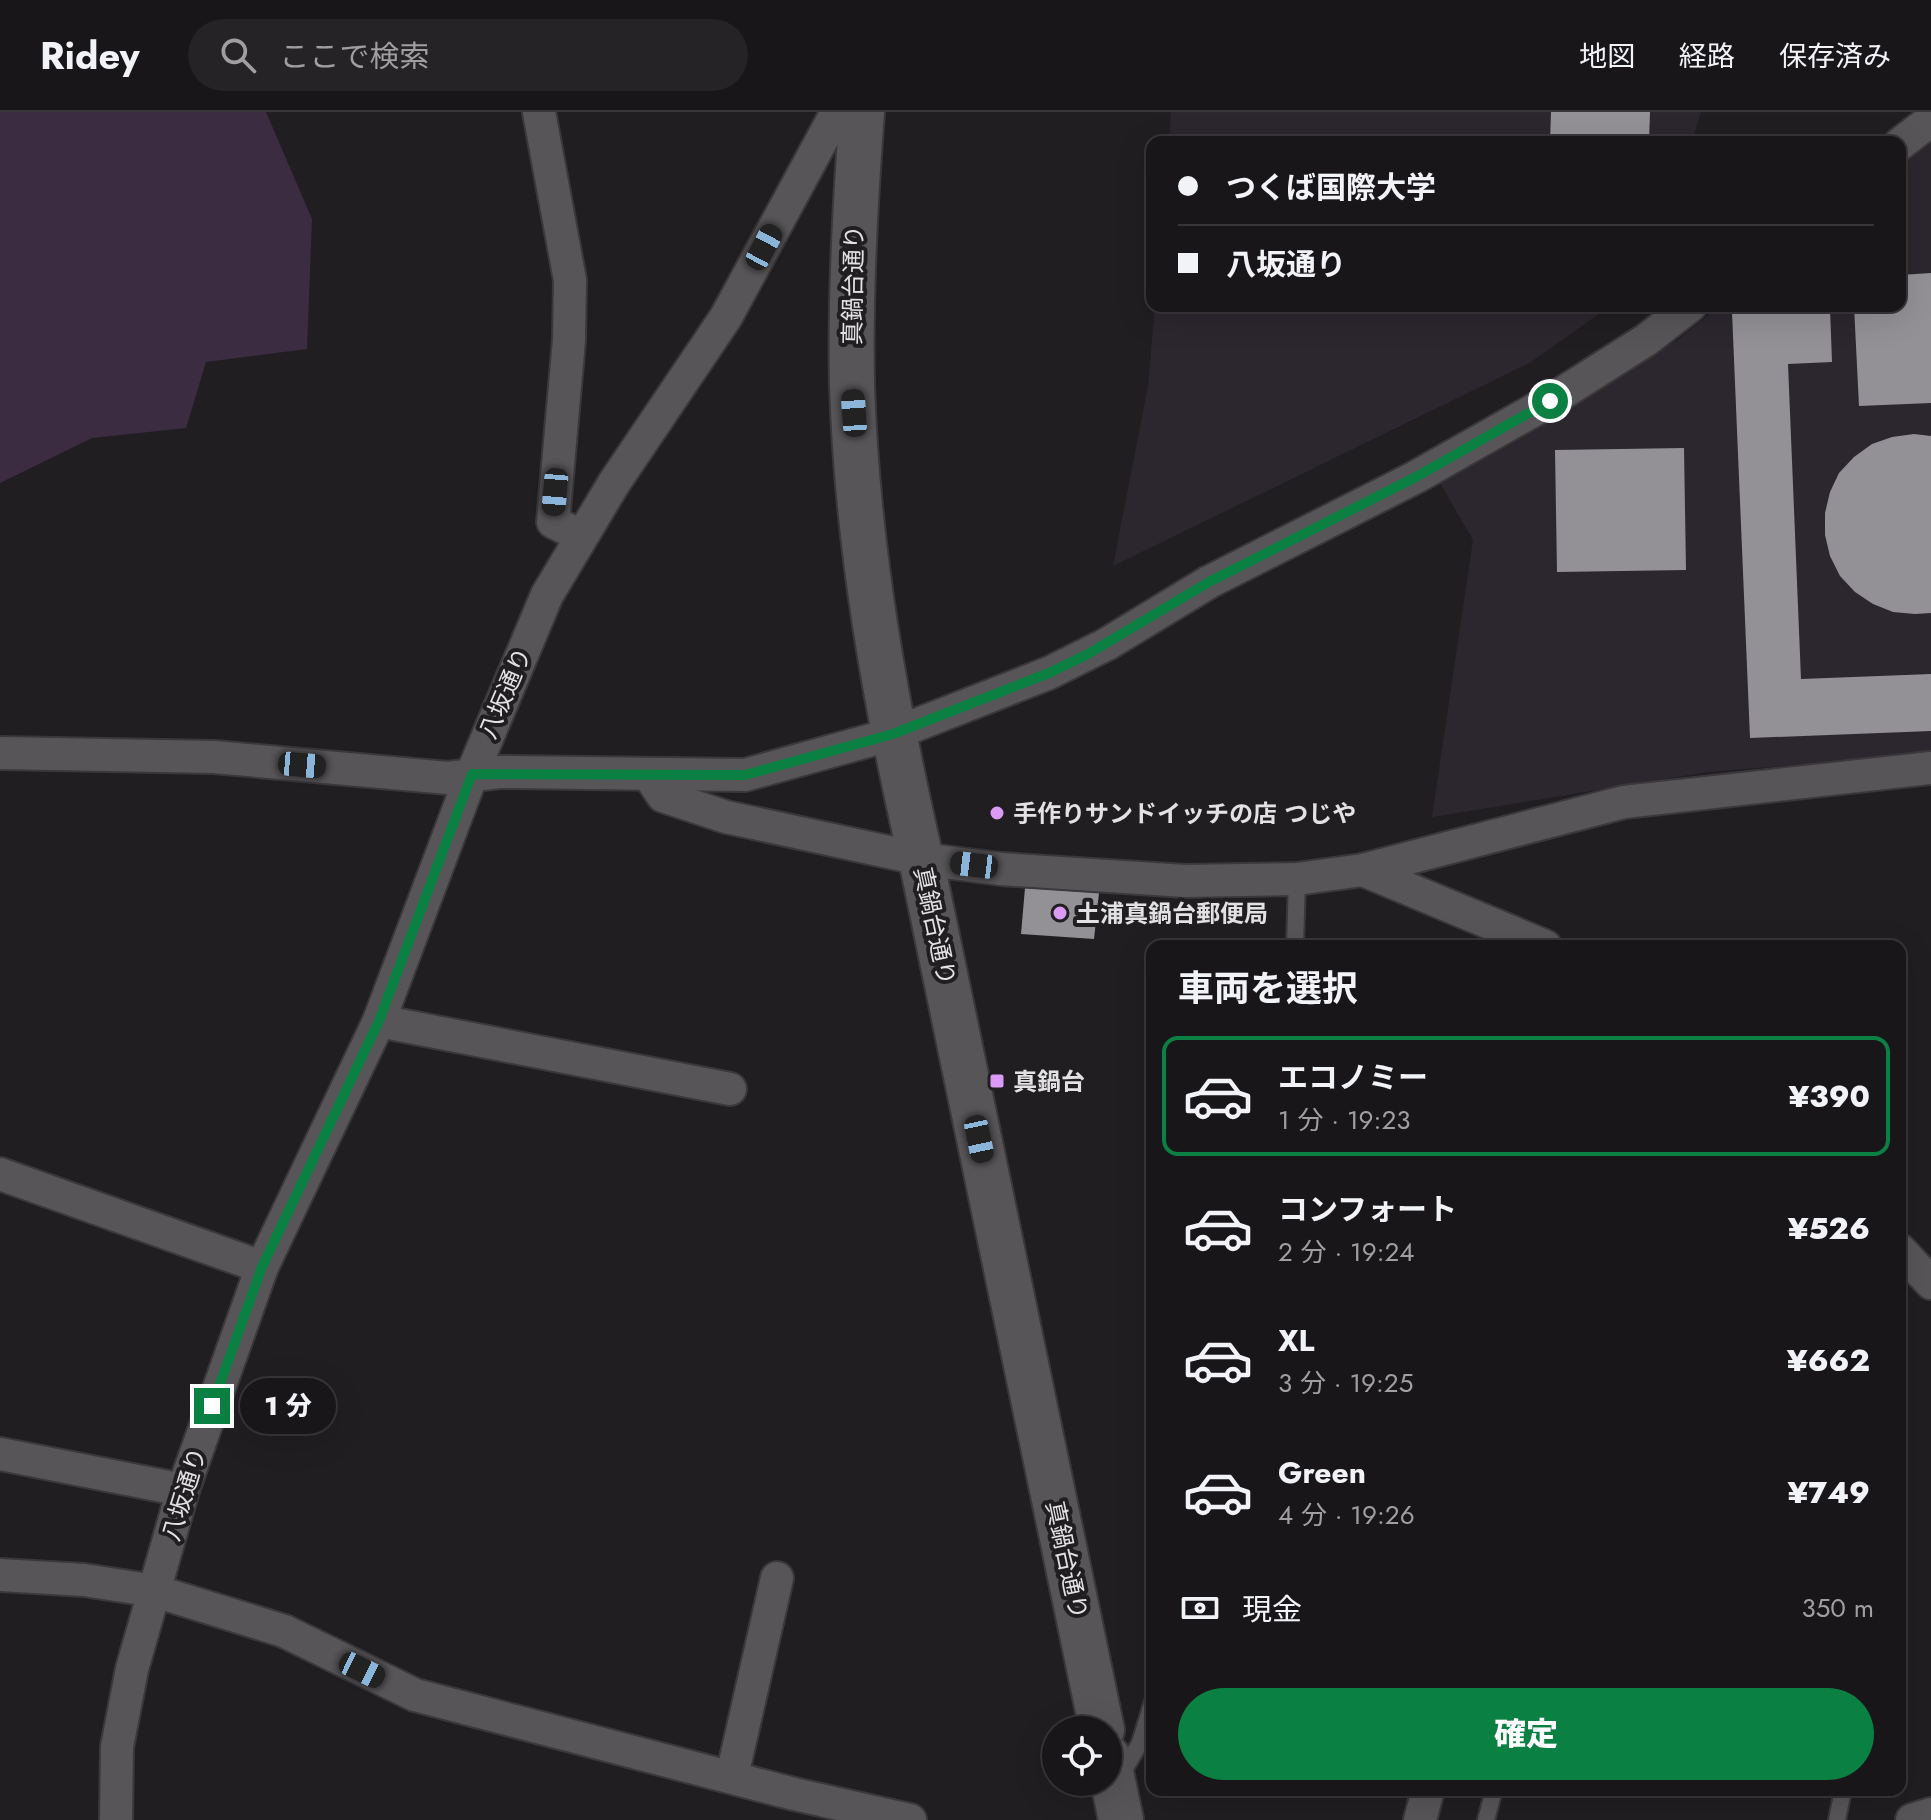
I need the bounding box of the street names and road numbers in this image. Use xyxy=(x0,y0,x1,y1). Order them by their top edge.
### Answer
street label: 真鍋台通り xyxy=(834,225,872,345)
street label: 八坂通り xyxy=(470,642,540,744)
street label: 真鍋台通り xyxy=(905,864,965,988)
street label: 八坂通り xyxy=(153,1443,215,1545)
street label: 真鍋台通り xyxy=(1037,1498,1097,1622)

